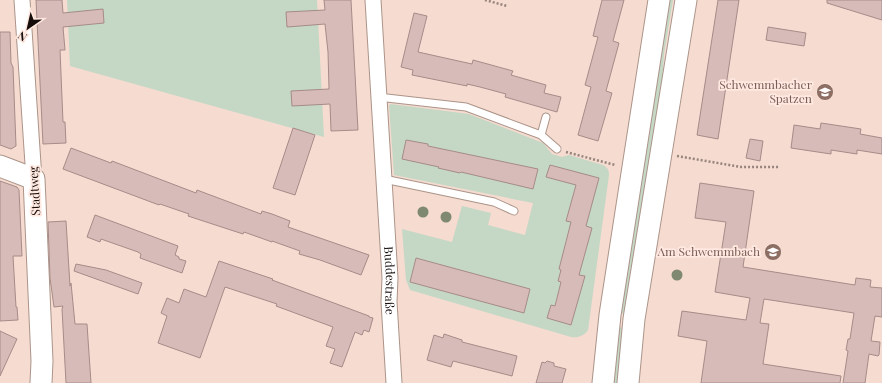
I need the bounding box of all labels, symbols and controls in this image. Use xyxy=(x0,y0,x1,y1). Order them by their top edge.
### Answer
north arrow xyxy=(8,8,48,48)
text: N xyxy=(15,28,30,45)
place label: Schwemmbacher Spatzen xyxy=(719,76,813,106)
school or university icon: Schwemmbacher Spatzen xyxy=(815,82,835,102)
street label: Stadtweg xyxy=(25,165,43,216)
school or university icon: Am Schwemmbach xyxy=(763,242,783,262)
place label: Am Schwemmbach xyxy=(656,243,760,259)
street label: Buddestraße xyxy=(381,246,399,315)

